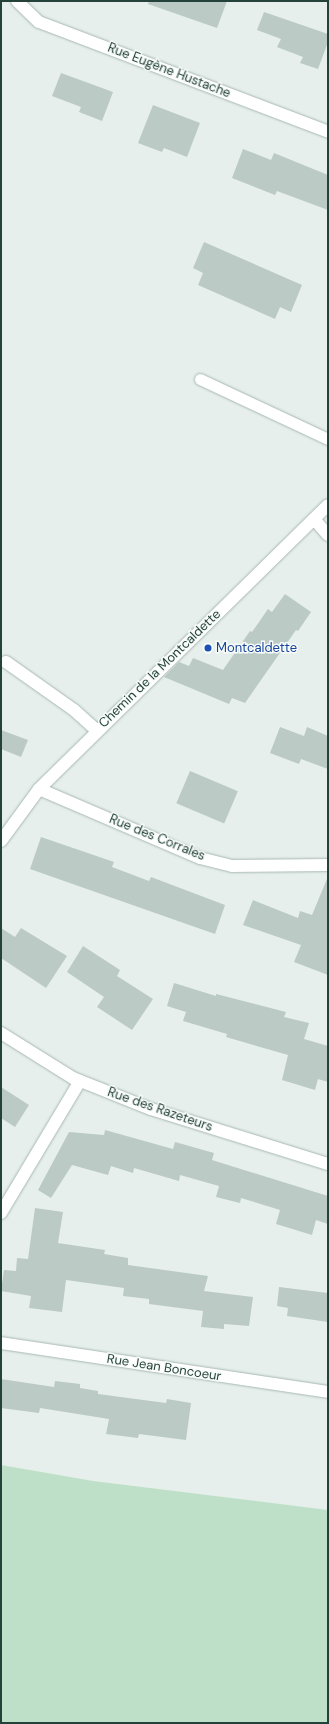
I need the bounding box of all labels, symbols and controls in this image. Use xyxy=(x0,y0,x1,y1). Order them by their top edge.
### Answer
street label: Rue Eugène Hustache xyxy=(105,40,233,102)
street label: Chemin de la Montcaldette xyxy=(96,607,224,731)
place label: Montcaldette xyxy=(216,640,297,656)
marker: Montcaldette xyxy=(203,643,213,653)
street label: Rue des Corrales xyxy=(107,812,207,864)
street label: Rue des Razeteurs xyxy=(105,1085,215,1135)
street label: Rue Jean Boncoeur xyxy=(106,1351,222,1385)

